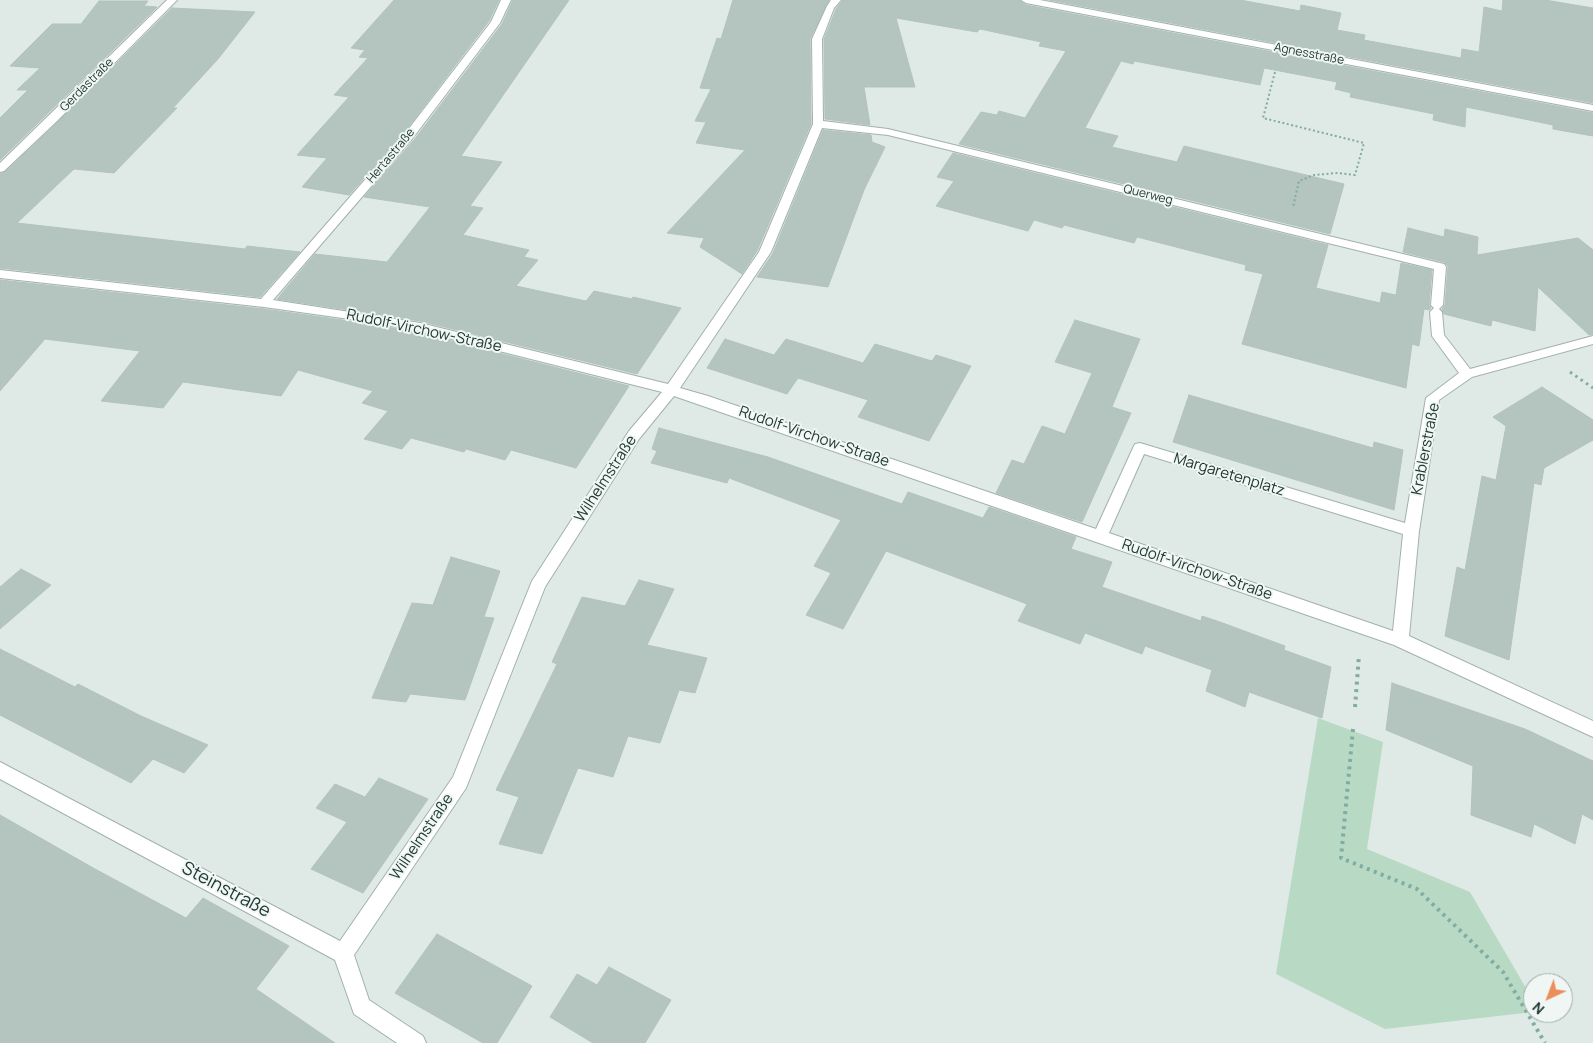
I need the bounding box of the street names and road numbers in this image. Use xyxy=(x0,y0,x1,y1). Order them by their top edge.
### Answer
street label: Agnesstraße xyxy=(1273,40,1345,68)
street label: Gerdastraße xyxy=(57,55,117,115)
street label: Hertastraße xyxy=(364,126,418,186)
street label: Querweg xyxy=(1122,182,1174,208)
street label: Rudolf-Virchow-Straße xyxy=(345,306,503,356)
street label: Krablerstraße xyxy=(1408,401,1444,497)
street label: Rudolf-Virchow-Straße xyxy=(736,403,892,471)
street label: Wilhelmstraße xyxy=(571,432,641,526)
street label: Margaretenplatz xyxy=(1171,450,1287,500)
street label: Rudolf-Virchow-Straße xyxy=(1119,536,1275,604)
street label: Wilhelmstraße xyxy=(387,791,457,883)
street label: Steinstraße xyxy=(178,858,274,922)

